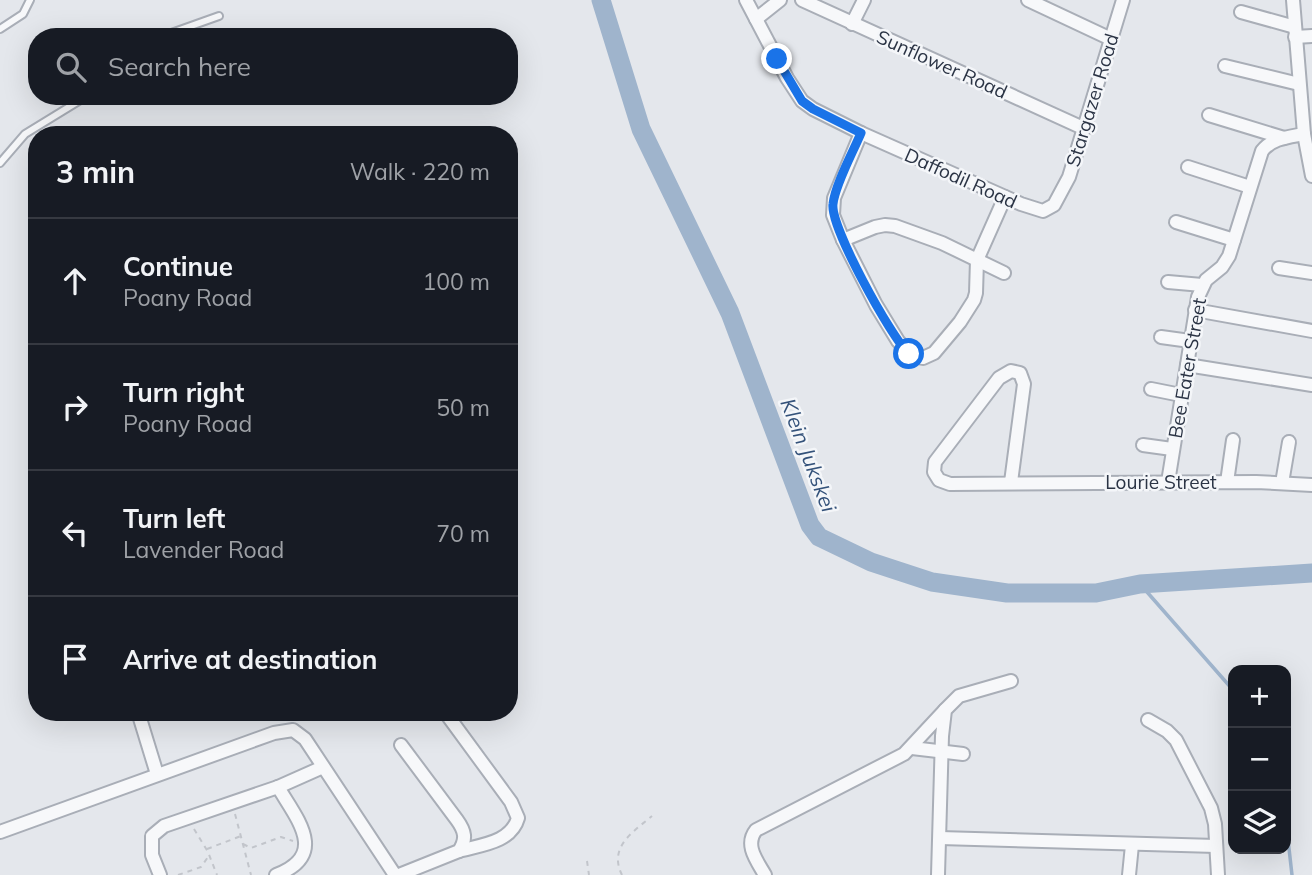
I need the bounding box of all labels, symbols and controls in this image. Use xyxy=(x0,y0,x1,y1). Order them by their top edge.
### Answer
street label: Sunflower Road xyxy=(873,24,1011,104)
search box xyxy=(28,28,518,105)
street label: Stargazer Road xyxy=(1060,31,1124,169)
route end xyxy=(761,43,792,74)
icon: search xyxy=(52,48,90,86)
text: Search here xyxy=(108,50,251,83)
street label: Daffodil Road xyxy=(901,142,1021,214)
text: 3 min xyxy=(56,153,135,191)
text: Walk · 220 m xyxy=(350,157,490,186)
text: Continue xyxy=(123,250,233,283)
icon: ahead xyxy=(56,262,94,300)
text: 100 m xyxy=(422,267,490,296)
text: Poany Road xyxy=(123,283,252,312)
street label: Bee Eater Street xyxy=(1163,296,1211,440)
route start xyxy=(893,338,924,369)
text: Turn right xyxy=(123,376,244,409)
icon: right xyxy=(56,388,94,426)
text: 50 m xyxy=(436,393,490,422)
water label: Klein Jukskei xyxy=(775,395,843,516)
text: Poany Road xyxy=(123,409,252,438)
street label: Lourie Street xyxy=(1105,470,1217,494)
text: Turn left xyxy=(123,502,225,535)
icon: left xyxy=(56,514,94,552)
text: 70 m xyxy=(436,519,490,548)
text: Lavender Road xyxy=(123,535,284,564)
icon: arrive xyxy=(56,640,94,678)
text: Arrive at destination xyxy=(123,643,378,676)
map controls xyxy=(1228,665,1291,854)
button: + xyxy=(1228,665,1291,728)
button: − xyxy=(1228,728,1291,791)
button: layers xyxy=(1228,791,1291,854)

